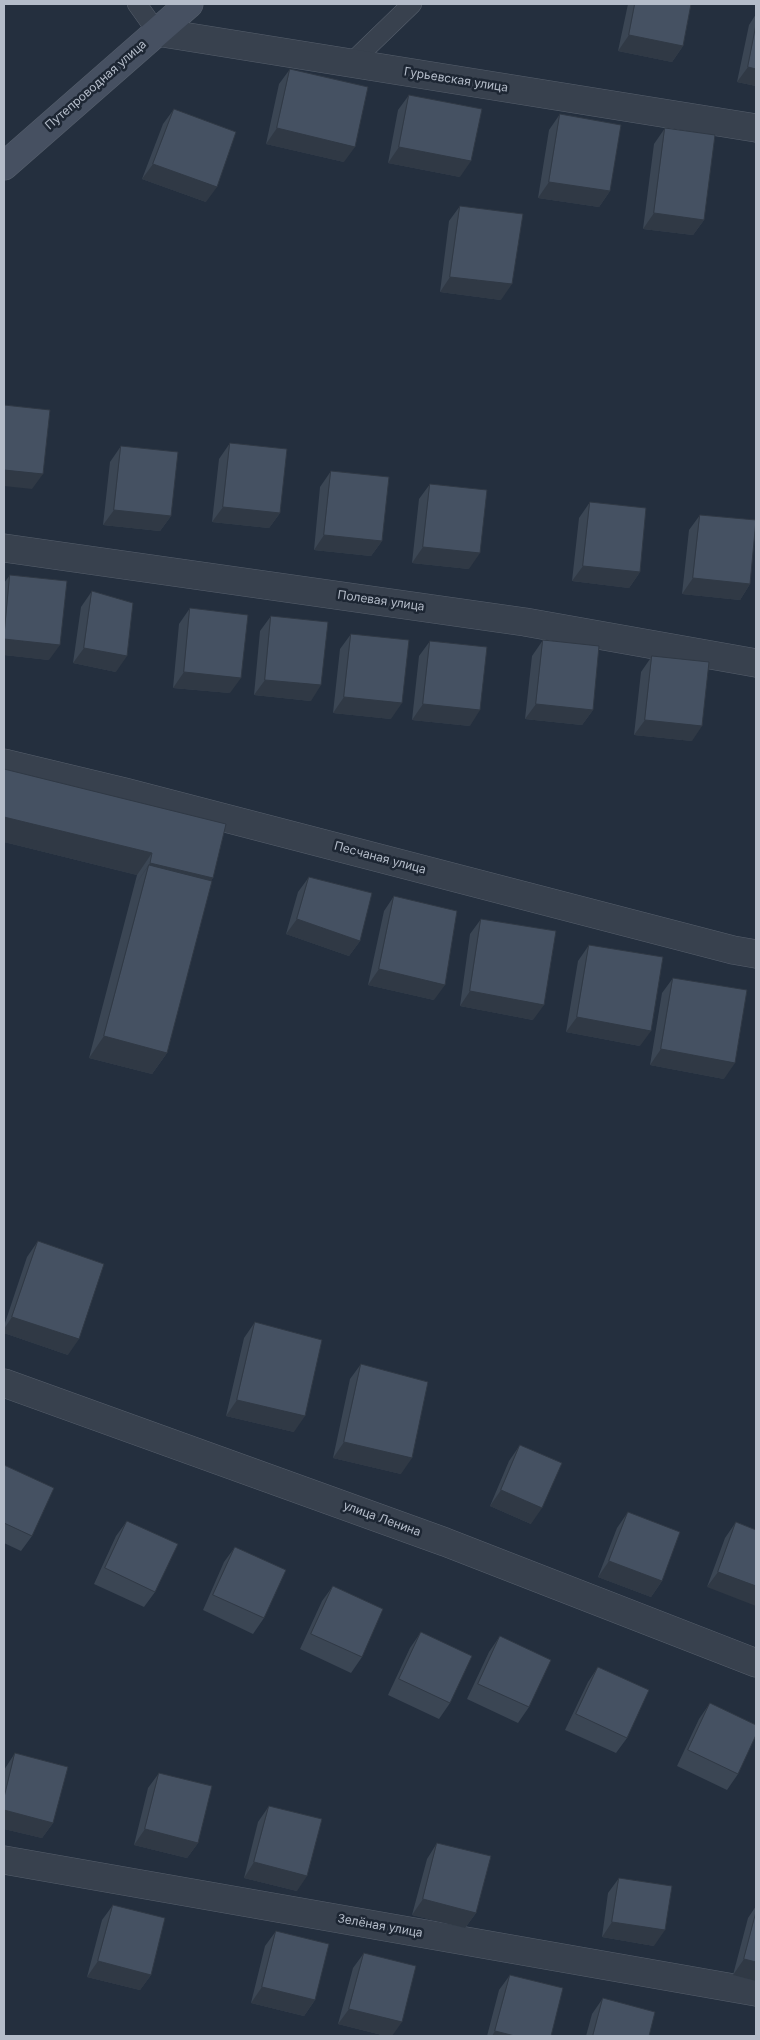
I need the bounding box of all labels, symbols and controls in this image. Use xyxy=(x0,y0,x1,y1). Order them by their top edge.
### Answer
street label: Путепроводная улица xyxy=(42,37,150,133)
street label: Гурьевская улица xyxy=(403,65,509,95)
street label: Полевая улица xyxy=(337,588,425,614)
street label: Песчаная улица xyxy=(332,839,428,877)
street label: улица Ленина xyxy=(341,1498,423,1540)
street label: Зелёная улица xyxy=(336,1911,424,1941)

